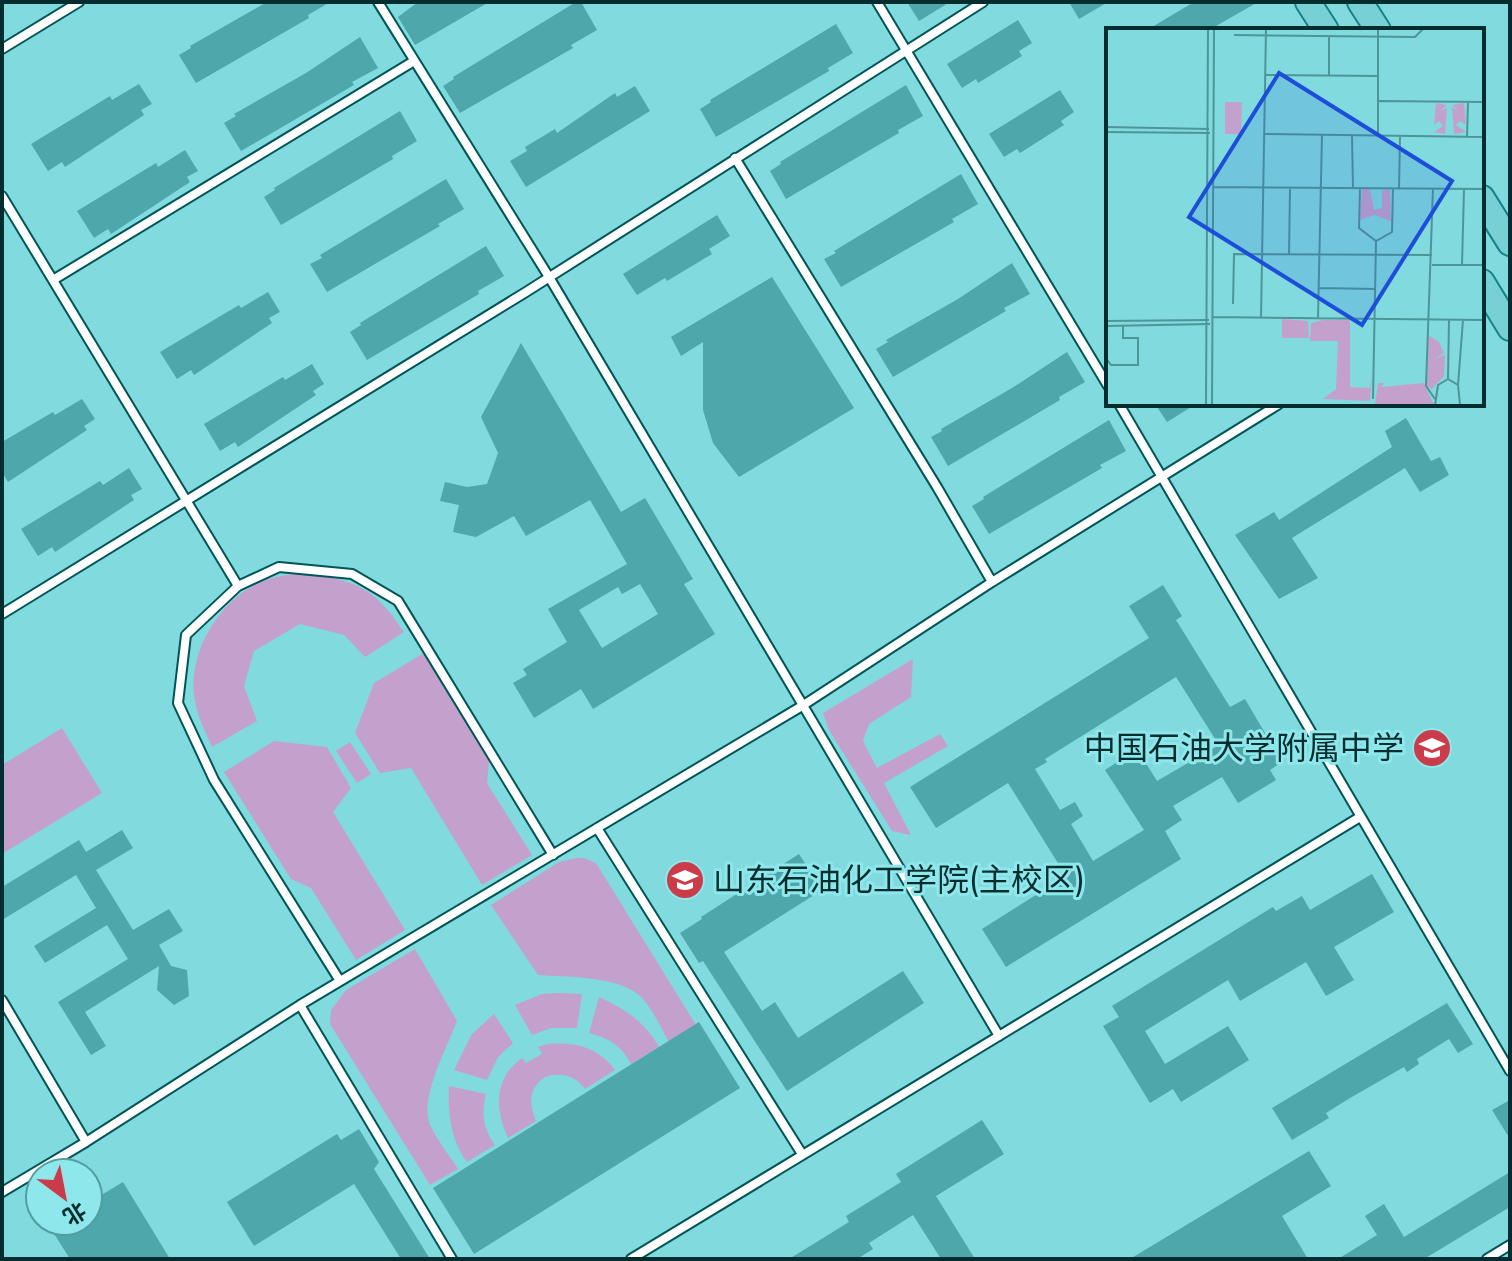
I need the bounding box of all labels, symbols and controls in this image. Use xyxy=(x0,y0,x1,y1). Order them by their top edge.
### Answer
inset map xyxy=(1106,28,1484,406)
place label: 中国石油大学附属中学 xyxy=(1084,725,1404,771)
school or university icon: 中国石油大学附属中学 xyxy=(1411,727,1453,769)
place label: 山东石油化工学院(主校区) xyxy=(713,857,1085,903)
school or university icon: 山东石油化工学院(主校区) xyxy=(664,859,706,901)
north arrow xyxy=(24,1157,104,1237)
text: 北 xyxy=(57,1195,92,1233)

